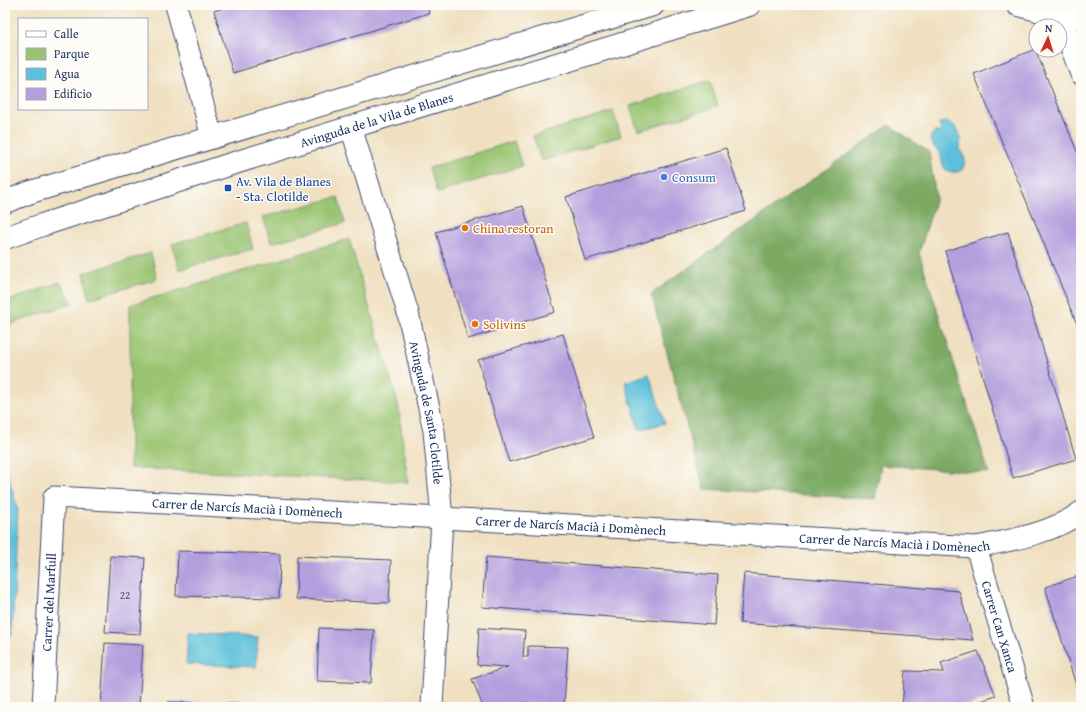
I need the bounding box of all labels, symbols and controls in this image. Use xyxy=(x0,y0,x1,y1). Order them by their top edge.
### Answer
legend xyxy=(18,18,148,110)
north arrow xyxy=(1028,18,1068,58)
text: N xyxy=(1044,20,1054,36)
text: Calle xyxy=(54,25,79,42)
text: Parque xyxy=(54,45,90,62)
text: Agua xyxy=(54,65,80,82)
text: Edificio xyxy=(54,85,92,102)
street label: Avinguda de la Vila de Blanes xyxy=(298,87,456,152)
place label: Consum xyxy=(672,168,716,187)
place label: Av. Vila de Blanes - Sta. Clotilde xyxy=(236,172,331,206)
marker: Consum xyxy=(659,172,669,182)
marker: Av. Vila de Blanes - Sta. Clotilde xyxy=(223,183,233,193)
place label: China restoran xyxy=(473,219,554,238)
marker: China restoran xyxy=(460,223,470,233)
place label: Solivins xyxy=(483,315,526,334)
marker: Solivins xyxy=(470,319,480,329)
street label: Avinguda de Santa Clotilde xyxy=(404,339,448,485)
street label: Carrer de Narcís Macià i Domènech xyxy=(152,493,344,523)
street label: Carrer de Narcís Macià i Domènech xyxy=(475,511,667,540)
street label: Carrer de Narcís Macià i Domènech xyxy=(799,528,992,557)
street label: Carrer del Marfull xyxy=(37,552,61,652)
street label: Carrer Can Xanca xyxy=(977,578,1022,676)
house number: 22 xyxy=(120,587,130,603)

